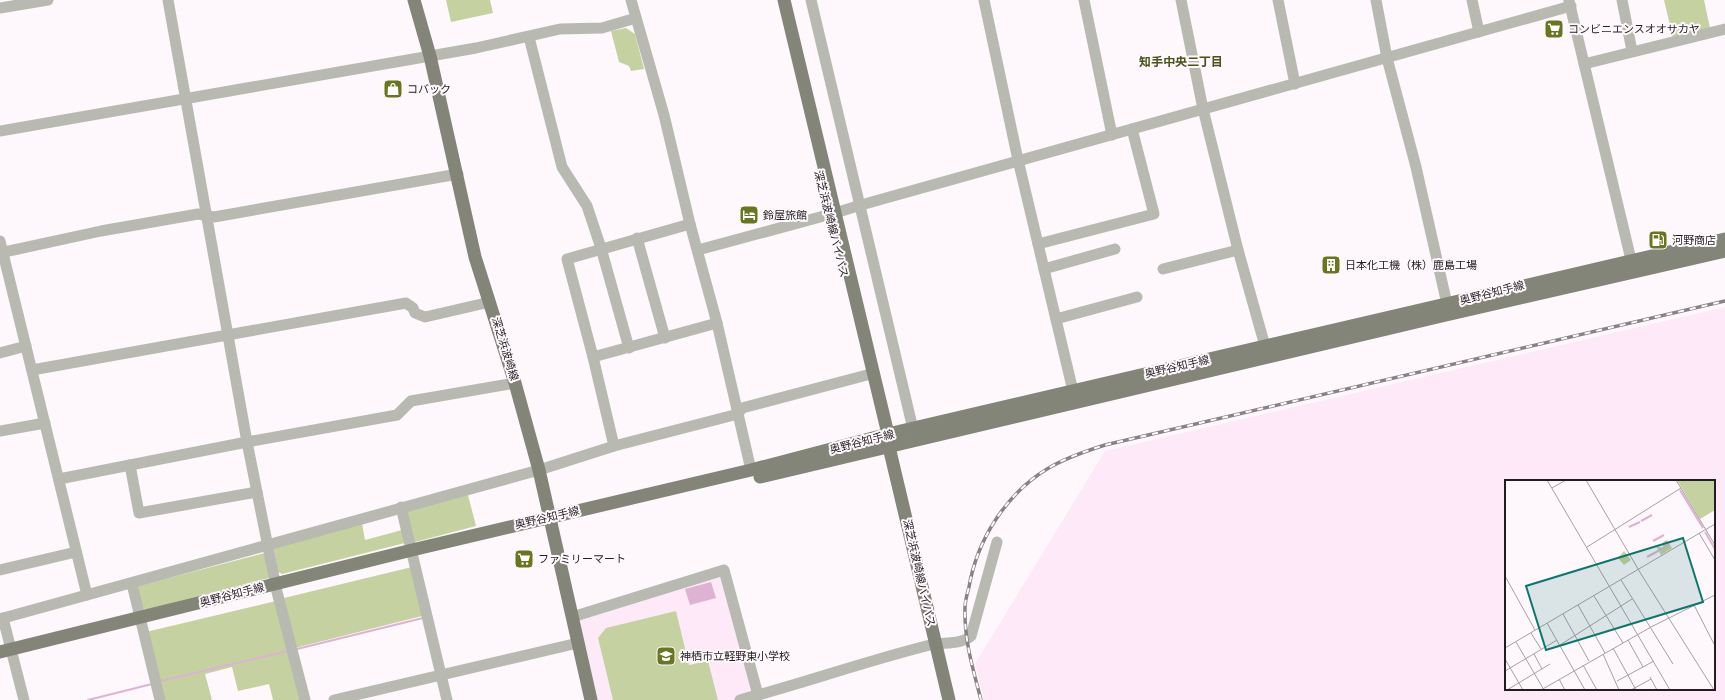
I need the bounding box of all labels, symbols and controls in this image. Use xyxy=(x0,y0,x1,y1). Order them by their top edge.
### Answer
supermarket icon: コンビニエンスオオサカヤ xyxy=(1543,18,1565,40)
place label: コンビニエンスオオサカヤ xyxy=(1568,23,1700,36)
district label: 知手中央二丁目 xyxy=(1139,55,1223,69)
shop icon: コバック xyxy=(382,78,404,100)
place label: コバック xyxy=(407,83,451,96)
street label: 深芝浜波崎線バイパス xyxy=(811,169,851,279)
hotel icon: 鈴屋旅館 xyxy=(738,204,760,226)
place label: 鈴屋旅館 xyxy=(763,209,807,222)
fuel station icon: 河野商店 xyxy=(1647,229,1669,251)
place label: 河野商店 xyxy=(1672,234,1716,247)
building icon: 日本化工機（株）鹿島工場 xyxy=(1320,254,1342,276)
place label: 日本化工機（株）鹿島工場 xyxy=(1345,259,1477,272)
street label: 奥野谷知手線 xyxy=(1458,279,1526,307)
street label: 深芝浜波崎線 xyxy=(489,316,521,382)
street label: 奥野谷知手線 xyxy=(1143,353,1211,381)
street label: 奥野谷知手線 xyxy=(828,428,896,456)
inset map xyxy=(1505,480,1715,690)
street label: 奥野谷知手線 xyxy=(513,504,581,532)
street label: 深芝浜波崎線バイパス xyxy=(900,518,938,628)
supermarket icon: ファミリーマート xyxy=(513,548,535,570)
place label: ファミリーマート xyxy=(538,553,626,566)
street label: 奥野谷知手線 xyxy=(198,581,266,609)
school or university icon: 神栖市立軽野東小学校 xyxy=(655,645,677,667)
place label: 神栖市立軽野東小学校 xyxy=(680,650,790,663)

